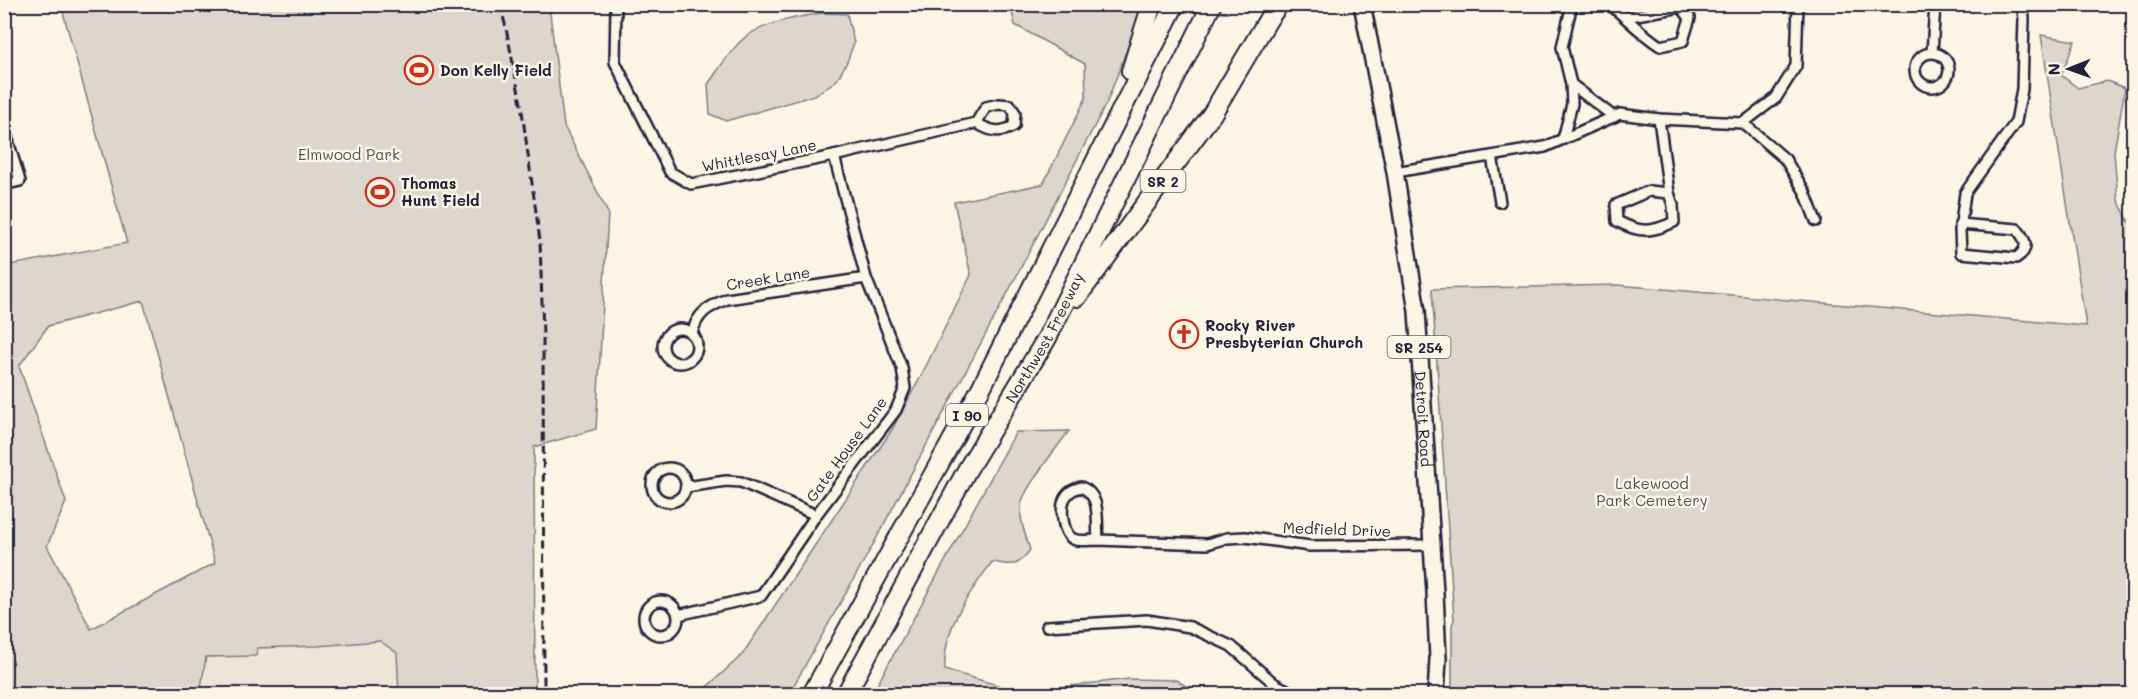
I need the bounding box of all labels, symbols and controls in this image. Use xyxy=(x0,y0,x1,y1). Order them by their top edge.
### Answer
north arrow xyxy=(2039,39,2099,99)
sports icon: Don Kelly Field xyxy=(403,54,435,86)
place label: Don Kelly Field xyxy=(440,60,552,80)
text: N xyxy=(2043,63,2064,76)
street label: Whittlesay Lane xyxy=(700,134,818,176)
park label: Elmwood Park xyxy=(298,144,400,164)
road number: SR 2 xyxy=(1140,170,1186,192)
place label: Thomas Hunt Field xyxy=(401,173,480,210)
sports icon: Thomas Hunt Field xyxy=(364,176,396,208)
street label: Creek Lane xyxy=(725,262,811,294)
street label: Northwest Freeway xyxy=(1000,269,1088,406)
place label: Rocky River Presbyterian Church xyxy=(1205,315,1363,352)
church icon: Rocky River Presbyterian Church xyxy=(1168,318,1200,350)
road number: SR 254 xyxy=(1388,336,1450,358)
street label: Detroit Road xyxy=(1411,370,1437,467)
street label: Gate House Lane xyxy=(801,392,891,506)
road number: I 90 xyxy=(946,404,988,426)
park label: Lakewood Park Cemetery xyxy=(1596,473,1708,510)
street label: Medfield Drive xyxy=(1283,517,1391,541)

